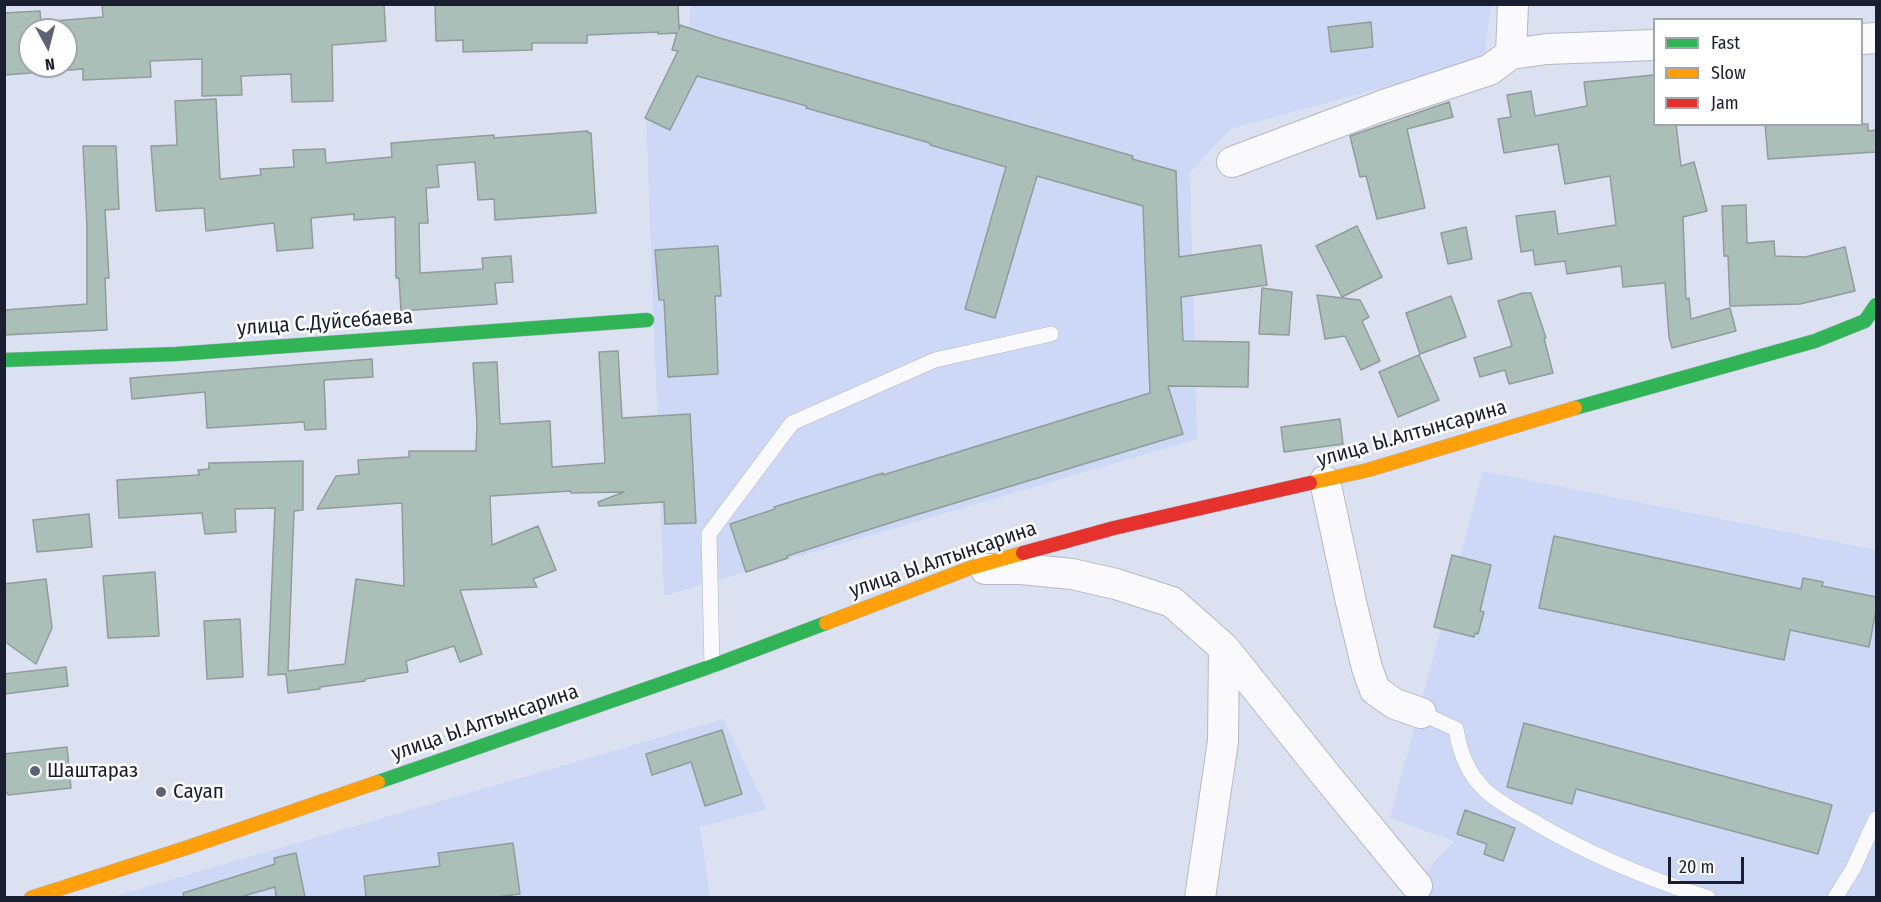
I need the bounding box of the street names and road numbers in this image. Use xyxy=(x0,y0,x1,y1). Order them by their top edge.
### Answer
street label: улица С.Дуйсебаева xyxy=(236,304,414,342)
street label: улица Ы.Алтынсарина xyxy=(1314,395,1510,473)
street label: улица Ы.Алтынсарина xyxy=(846,516,1040,604)
street label: улица Ы.Алтынсарина xyxy=(388,679,582,767)

